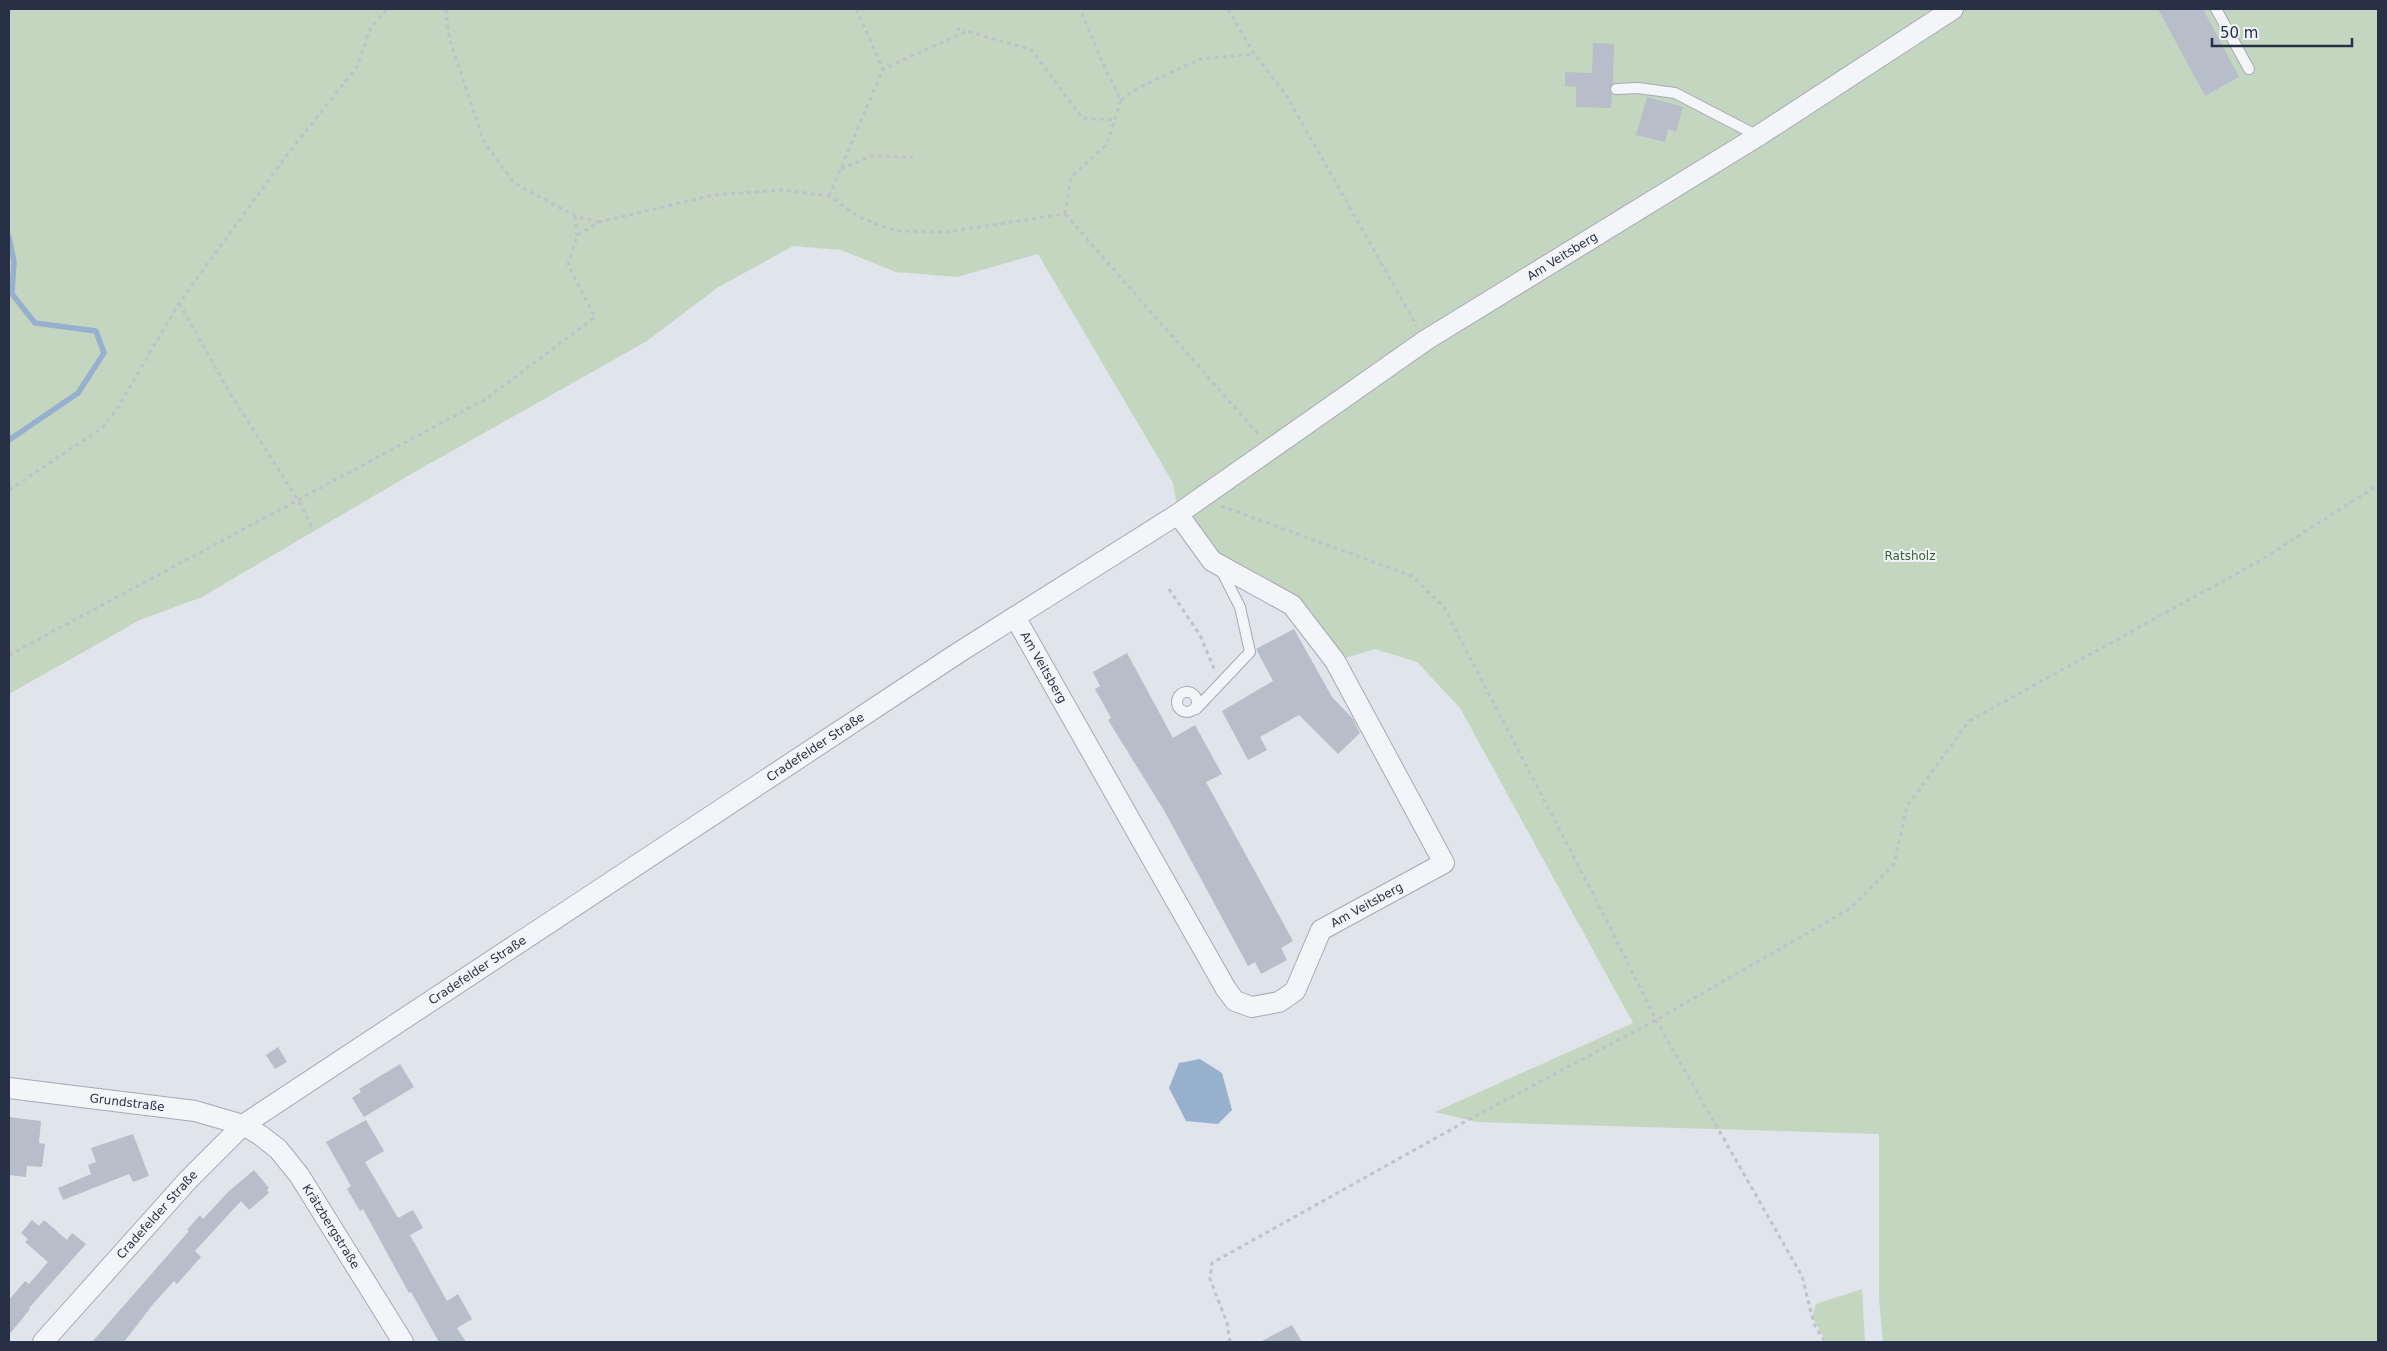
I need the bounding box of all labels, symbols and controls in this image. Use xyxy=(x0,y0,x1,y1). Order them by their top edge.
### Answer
scale bar xyxy=(2212,15,2352,47)
text: 50 m xyxy=(2220,24,2258,42)
street label: Am Veitsberg xyxy=(1524,229,1600,283)
park label: Ratsholz xyxy=(1885,549,1935,563)
street label: Am Veitsberg xyxy=(1018,629,1069,706)
street label: Cradefelder Straße xyxy=(764,710,867,784)
street label: Am Veitsberg xyxy=(1328,880,1405,930)
street label: Cradefelder Straße xyxy=(426,933,529,1008)
street label: Grundstraße xyxy=(89,1091,165,1114)
street label: Cradefelder Straße xyxy=(114,1168,200,1262)
street label: Krätzbergstraße xyxy=(300,1182,363,1271)

